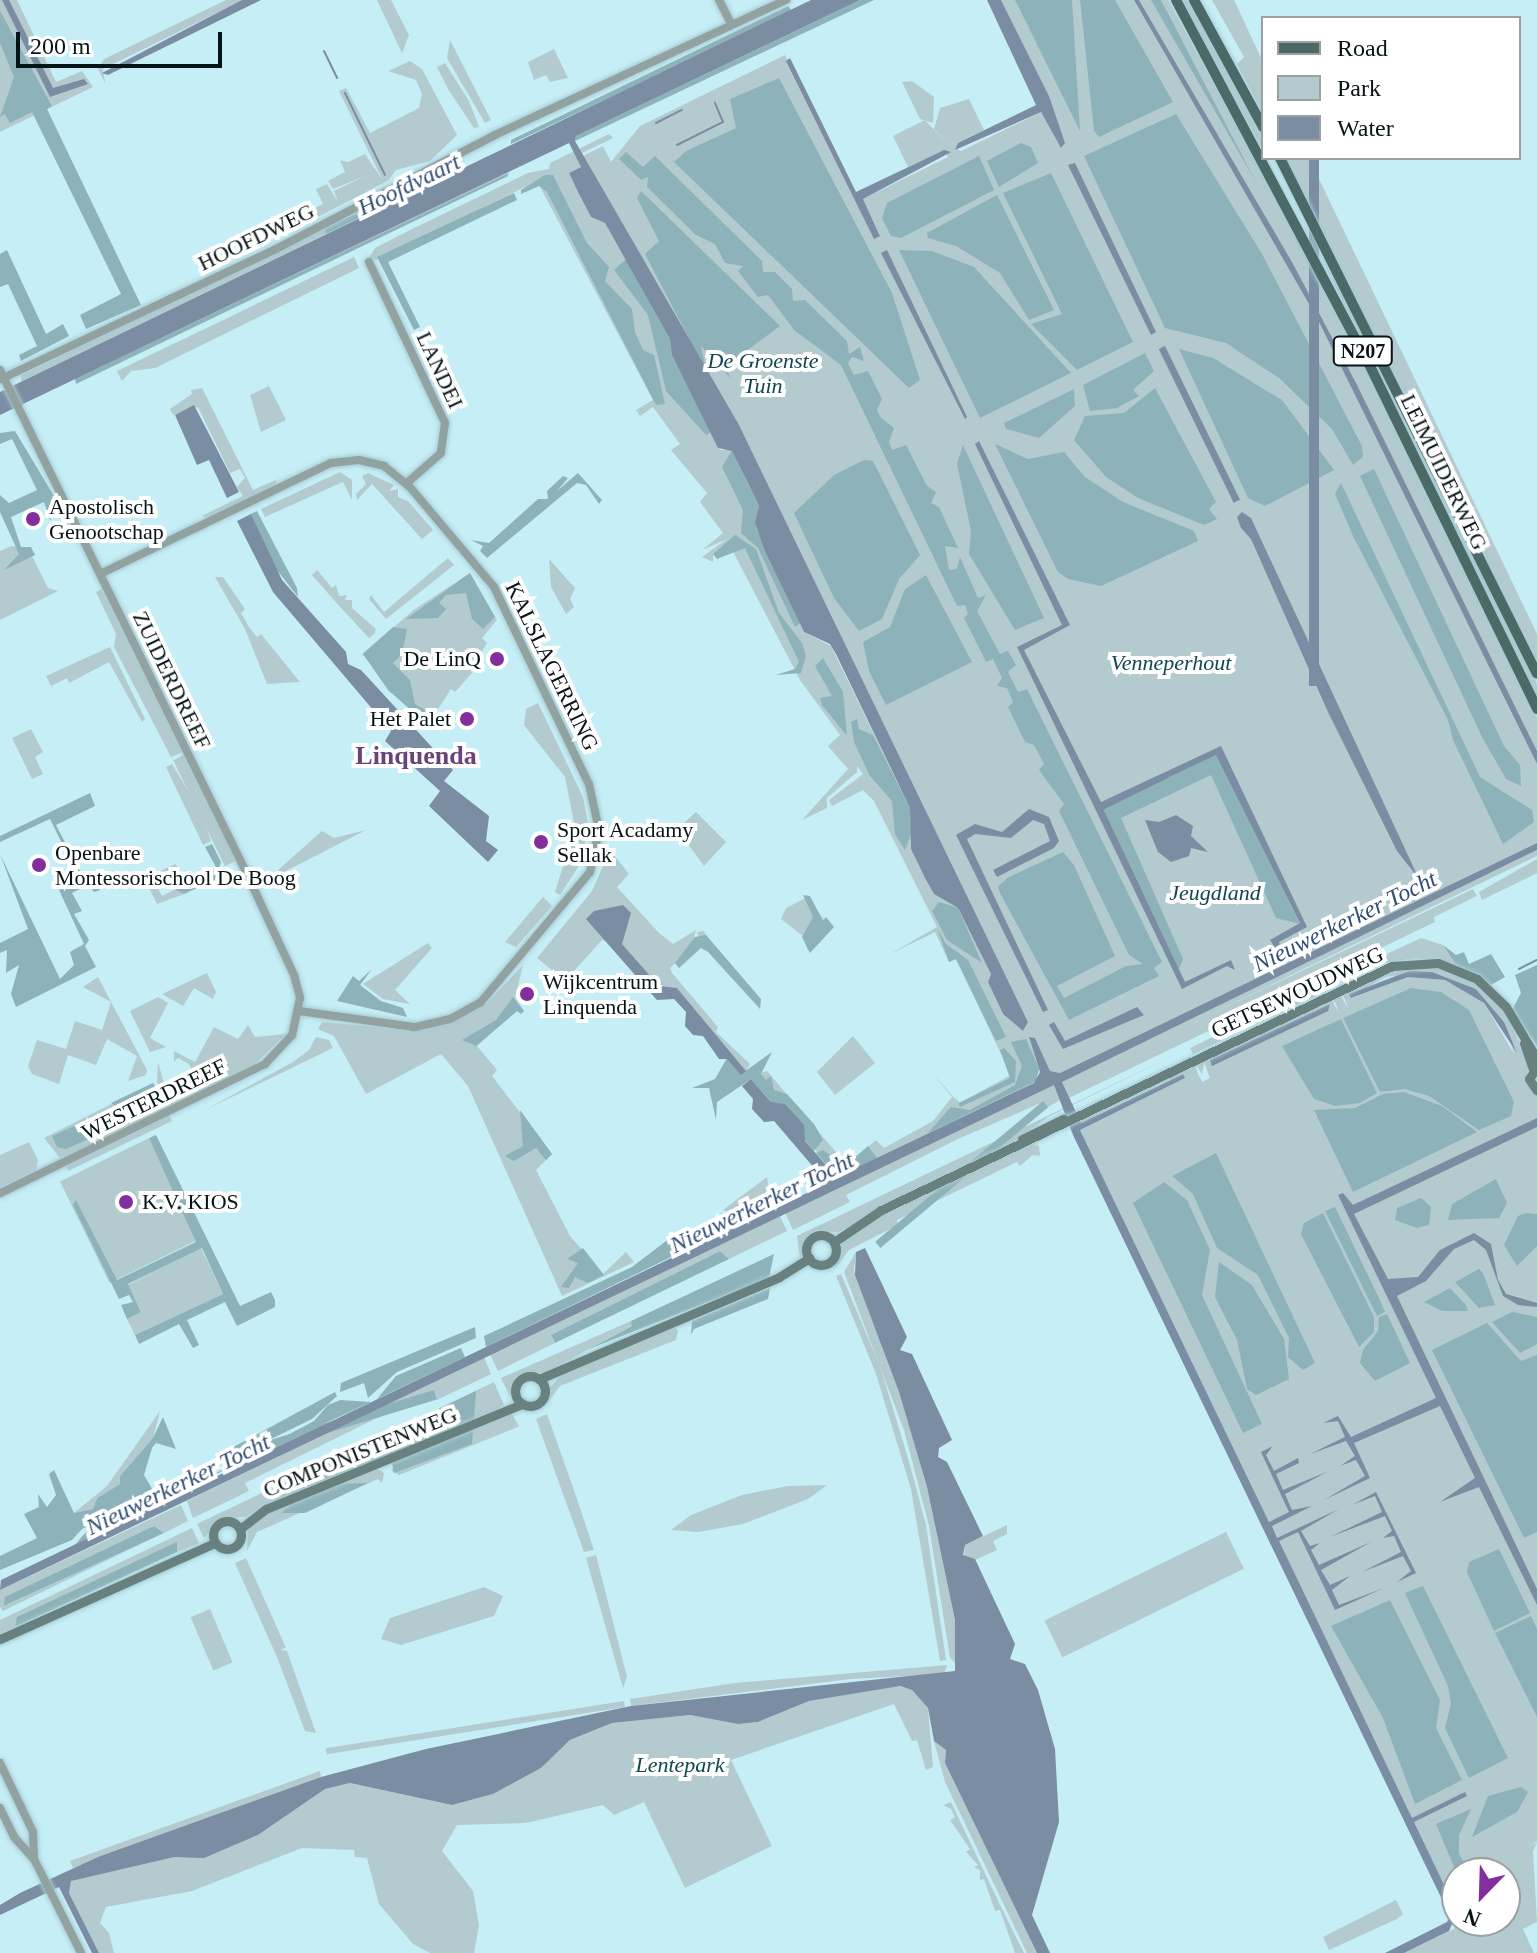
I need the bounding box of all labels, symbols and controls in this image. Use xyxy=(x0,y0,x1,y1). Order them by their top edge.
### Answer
scale bar xyxy=(20,16,226,66)
legend xyxy=(1261,16,1521,160)
text: 200 m xyxy=(30,33,91,59)
text: Road xyxy=(1337,35,1388,61)
text: Park xyxy=(1337,75,1381,101)
text: Water xyxy=(1337,115,1394,141)
water label: Hoofdvaart xyxy=(353,148,465,222)
street label: HOOFDWEG xyxy=(194,198,318,276)
street label: LANDEI xyxy=(411,327,469,413)
road number: N207 xyxy=(1331,335,1395,367)
park label: De Groenste Tuin xyxy=(708,347,818,398)
street label: LEIMUIDERWEG xyxy=(1395,390,1493,554)
place label: Apostolisch Genootschap xyxy=(49,493,164,544)
marker: Apostolisch Genootschap xyxy=(24,510,42,528)
street label: KALSLAGERRING xyxy=(500,577,604,755)
street label: ZUIDERDREEF xyxy=(127,607,217,753)
place label: De LinQ xyxy=(403,646,481,672)
marker: De LinQ xyxy=(488,650,506,668)
park label: Venneperhout xyxy=(1111,650,1231,676)
place label: Het Palet xyxy=(370,706,451,732)
marker: Het Palet xyxy=(458,710,476,728)
district label: Linquenda xyxy=(355,740,477,772)
place label: Sport Acadamy Sellak xyxy=(557,816,694,868)
marker: Sport Acadamy Sellak xyxy=(532,833,550,851)
place label: Openbare Montessorischool De Boog xyxy=(55,839,296,890)
marker: Openbare Montessorischool De Boog xyxy=(30,856,48,874)
water label: Nieuwerkerker Tocht xyxy=(1248,865,1442,979)
park label: Jeugdland xyxy=(1169,880,1261,906)
street label: GETSEWOUDWEG xyxy=(1207,941,1387,1043)
place label: Wijkcentrum Linquenda xyxy=(543,968,658,1020)
marker: Wijkcentrum Linquenda xyxy=(518,985,536,1003)
street label: WESTERDREEF xyxy=(77,1053,231,1145)
water label: Nieuwerkerker Tocht xyxy=(665,1146,859,1260)
place label: K.V. KIOS xyxy=(142,1189,239,1215)
marker: K.V. KIOS xyxy=(117,1193,135,1211)
street label: COMPONISTENWEG xyxy=(259,1401,461,1503)
water label: Nieuwerkerker Tocht xyxy=(81,1428,275,1542)
park label: Lentepark xyxy=(635,1752,725,1778)
north arrow xyxy=(1441,1857,1521,1937)
text: N xyxy=(1460,1903,1484,1932)

